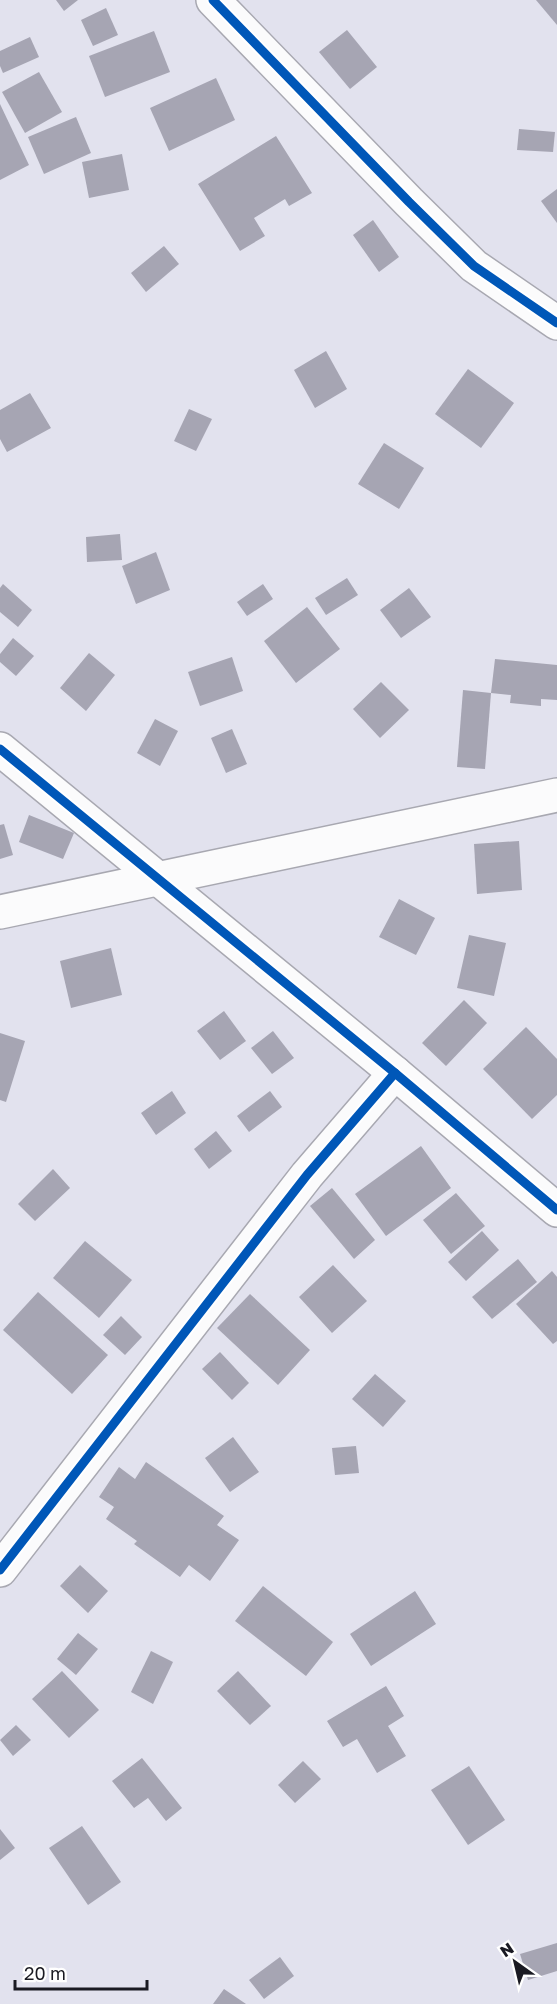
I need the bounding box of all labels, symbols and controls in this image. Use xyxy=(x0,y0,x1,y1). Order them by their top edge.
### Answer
north arrow xyxy=(485,1932,545,1992)
text: N xyxy=(496,1938,517,1961)
scale bar xyxy=(15,1953,147,1991)
text: 20 m xyxy=(24,1962,66,1984)

